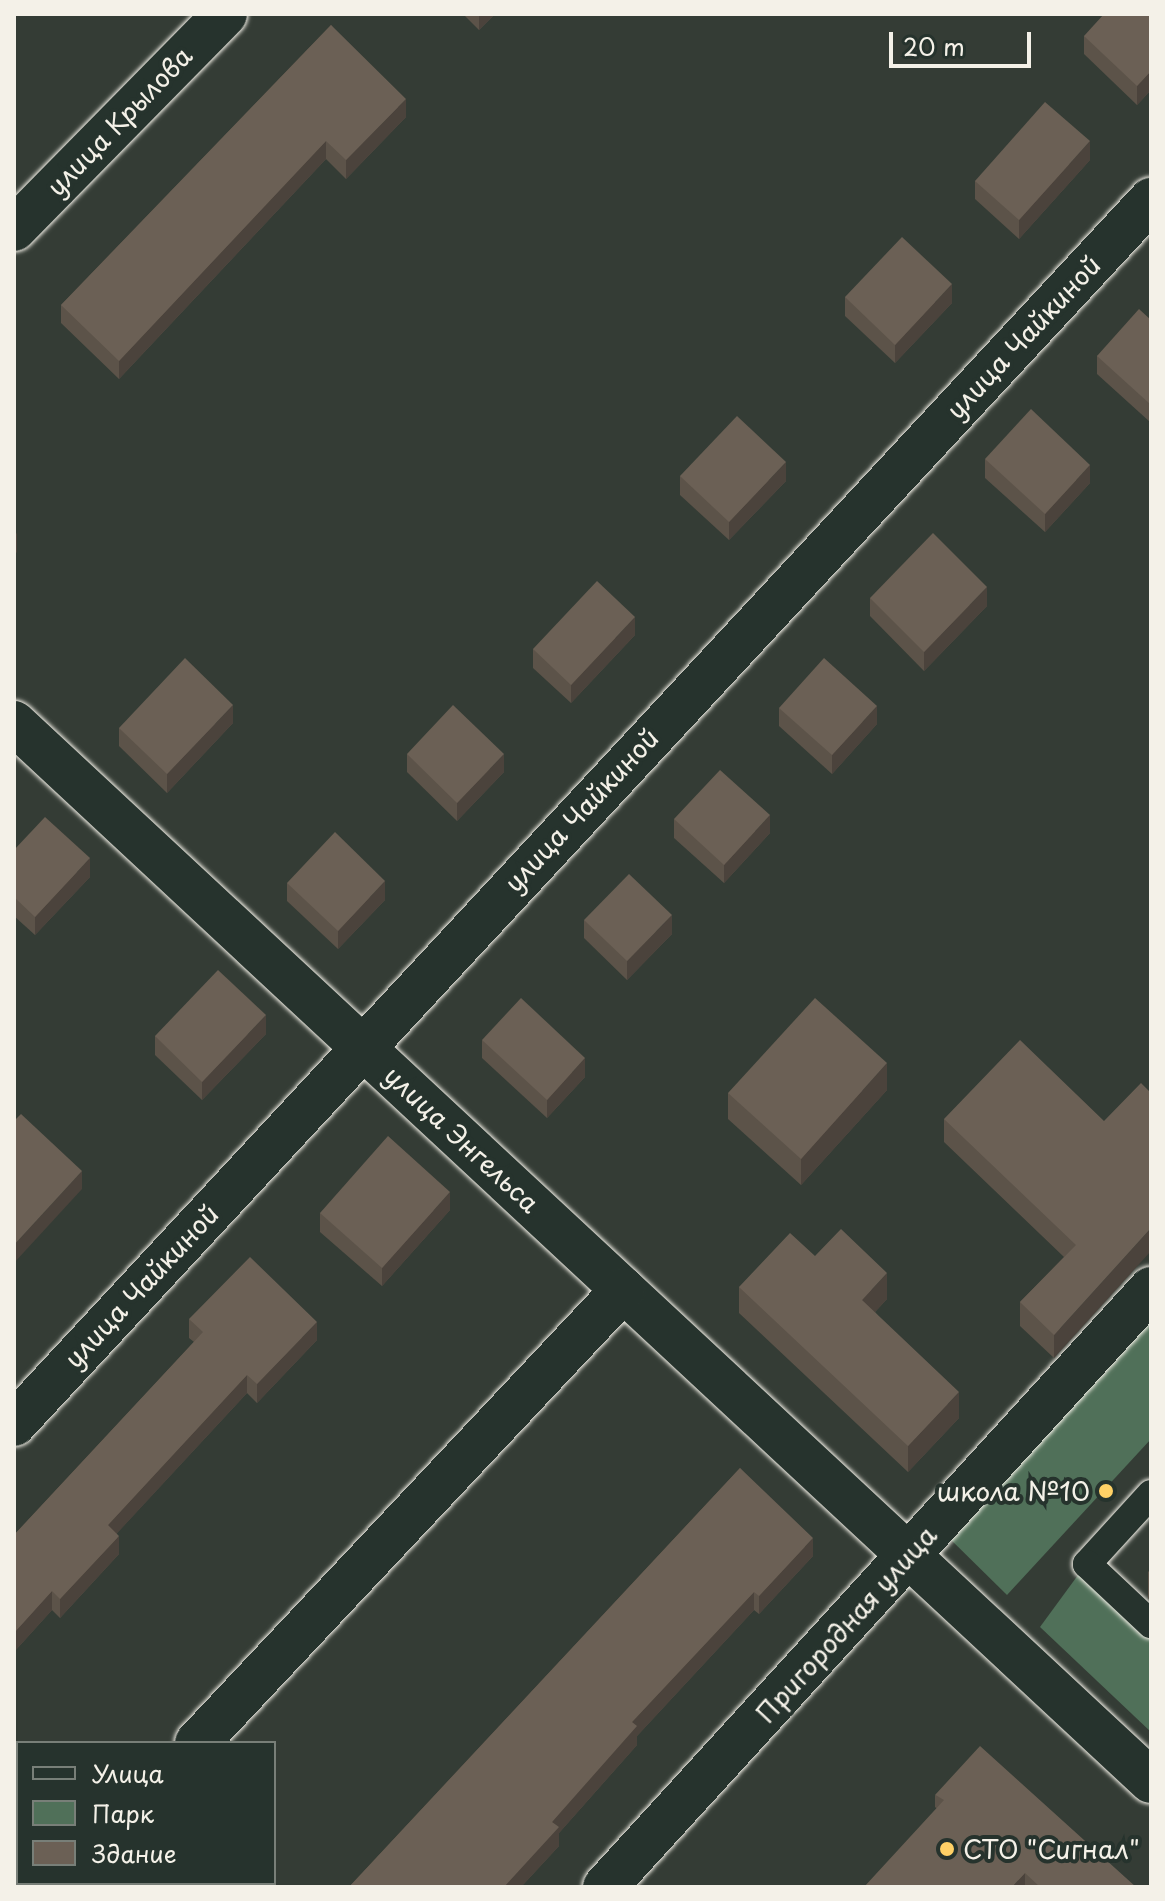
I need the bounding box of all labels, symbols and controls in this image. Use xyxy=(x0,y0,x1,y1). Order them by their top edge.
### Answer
scale bar xyxy=(893,16,1035,66)
text: 20 m xyxy=(903,28,965,64)
street label: улица Крылова xyxy=(39,39,199,203)
street label: улица Чайкиной xyxy=(939,249,1107,425)
street label: улица Чайкиной xyxy=(497,722,665,898)
street label: улица Энгельса xyxy=(378,1059,546,1219)
street label: улица Чайкиной xyxy=(57,1198,225,1374)
place label: школа №10 xyxy=(936,1475,1090,1507)
marker: школа №10 xyxy=(1097,1482,1115,1500)
street label: Пригородная улица xyxy=(749,1519,943,1729)
legend xyxy=(16,1741,276,1885)
text: Улица xyxy=(92,1755,164,1791)
text: Парк xyxy=(92,1795,154,1831)
place label: СТО "Сигнал" xyxy=(963,1833,1141,1865)
text: Здание xyxy=(92,1835,177,1871)
marker: СТО "Сигнал" xyxy=(938,1840,956,1858)

